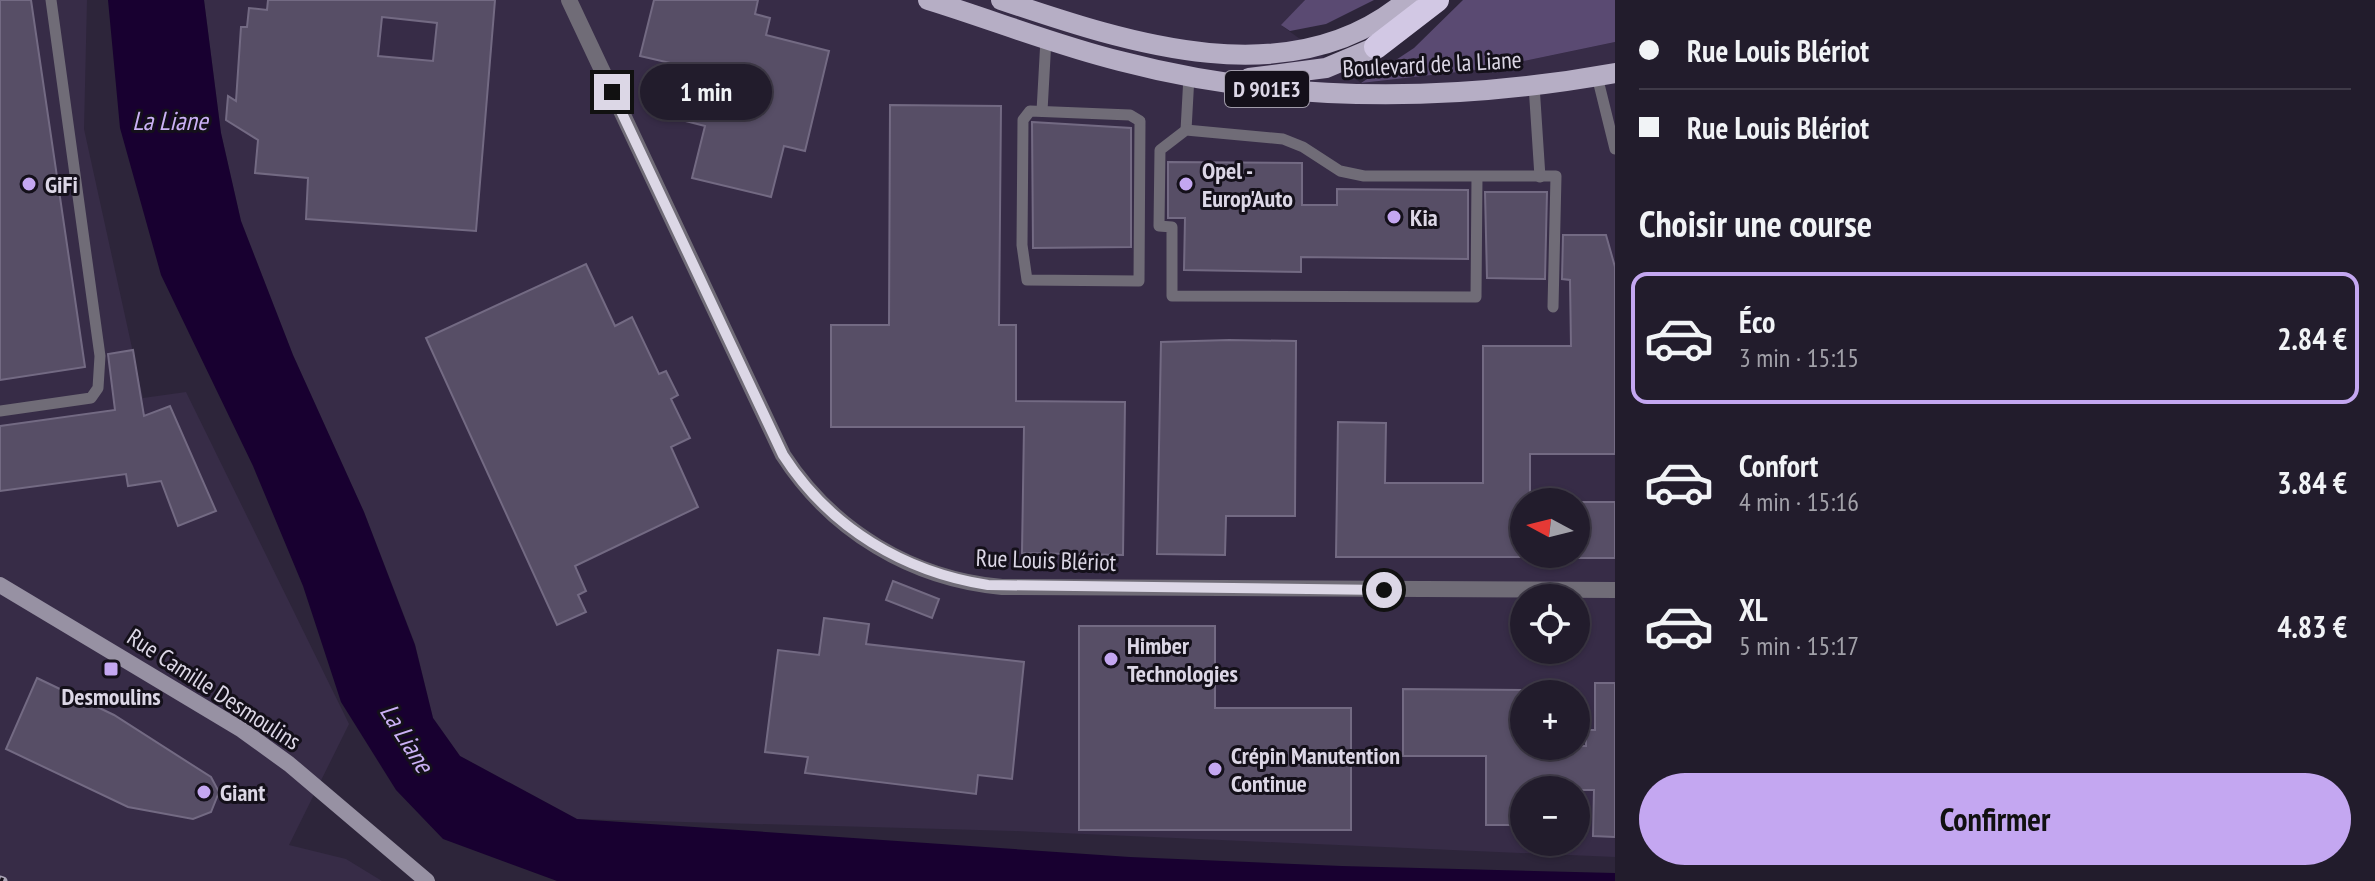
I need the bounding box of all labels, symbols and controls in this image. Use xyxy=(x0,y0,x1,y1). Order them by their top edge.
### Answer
text: Rue Louis Blériot xyxy=(1687,31,1869,70)
street label: Boulevard de la Liane xyxy=(1342,44,1522,84)
callout: 1 min xyxy=(640,64,772,120)
road number: D 901E3 xyxy=(1225,71,1309,107)
route end xyxy=(594,74,630,110)
text: 1 min xyxy=(680,75,732,108)
water label: La Liane xyxy=(132,104,210,137)
text: Rue Louis Blériot xyxy=(1687,108,1869,147)
place label: Opel - Europ'Auto xyxy=(1202,155,1293,214)
place label: GiFi xyxy=(45,169,78,200)
marker: GiFi xyxy=(20,175,38,193)
marker: Opel - Europ'Auto xyxy=(1177,175,1195,193)
text: Choisir une course xyxy=(1639,200,1872,247)
place label: Kia xyxy=(1410,202,1438,233)
marker: Kia xyxy=(1385,208,1403,226)
icon: car xyxy=(1643,302,1715,374)
text: Éco xyxy=(1739,302,1775,341)
text: 2.84 € xyxy=(2277,319,2347,358)
text: 3 min · 15:15 xyxy=(1739,341,1859,374)
icon: car xyxy=(1643,446,1715,518)
text: Confort xyxy=(1739,446,1818,485)
text: 3.84 € xyxy=(2277,463,2347,502)
text: 4 min · 15:16 xyxy=(1739,485,1859,518)
north arrow xyxy=(1510,488,1590,568)
map controls xyxy=(1510,488,1590,856)
street label: Rue Louis Blériot xyxy=(975,542,1117,578)
route start xyxy=(1366,572,1402,608)
button: locate xyxy=(1510,584,1590,664)
icon: car xyxy=(1643,590,1715,662)
text: XL xyxy=(1739,590,1768,629)
text: 4.83 € xyxy=(2277,607,2347,646)
street label: Rue Camille Desmoulins xyxy=(121,621,307,757)
text: 5 min · 15:17 xyxy=(1739,629,1859,662)
place label: Himber Technologies xyxy=(1127,630,1238,689)
marker: Himber Technologies xyxy=(1102,650,1120,668)
marker: Desmoulins xyxy=(102,660,120,678)
button: + xyxy=(1510,680,1590,760)
place label: Desmoulins xyxy=(61,681,161,712)
water label: La Liane xyxy=(373,697,442,781)
place label: Crépin Manutention Continue xyxy=(1231,740,1400,799)
marker: Crépin Manutention Continue xyxy=(1206,760,1224,778)
button: Confirmer xyxy=(1639,773,2351,865)
button: − xyxy=(1510,776,1590,856)
place label: Giant xyxy=(220,777,265,808)
marker: Giant xyxy=(195,783,213,801)

